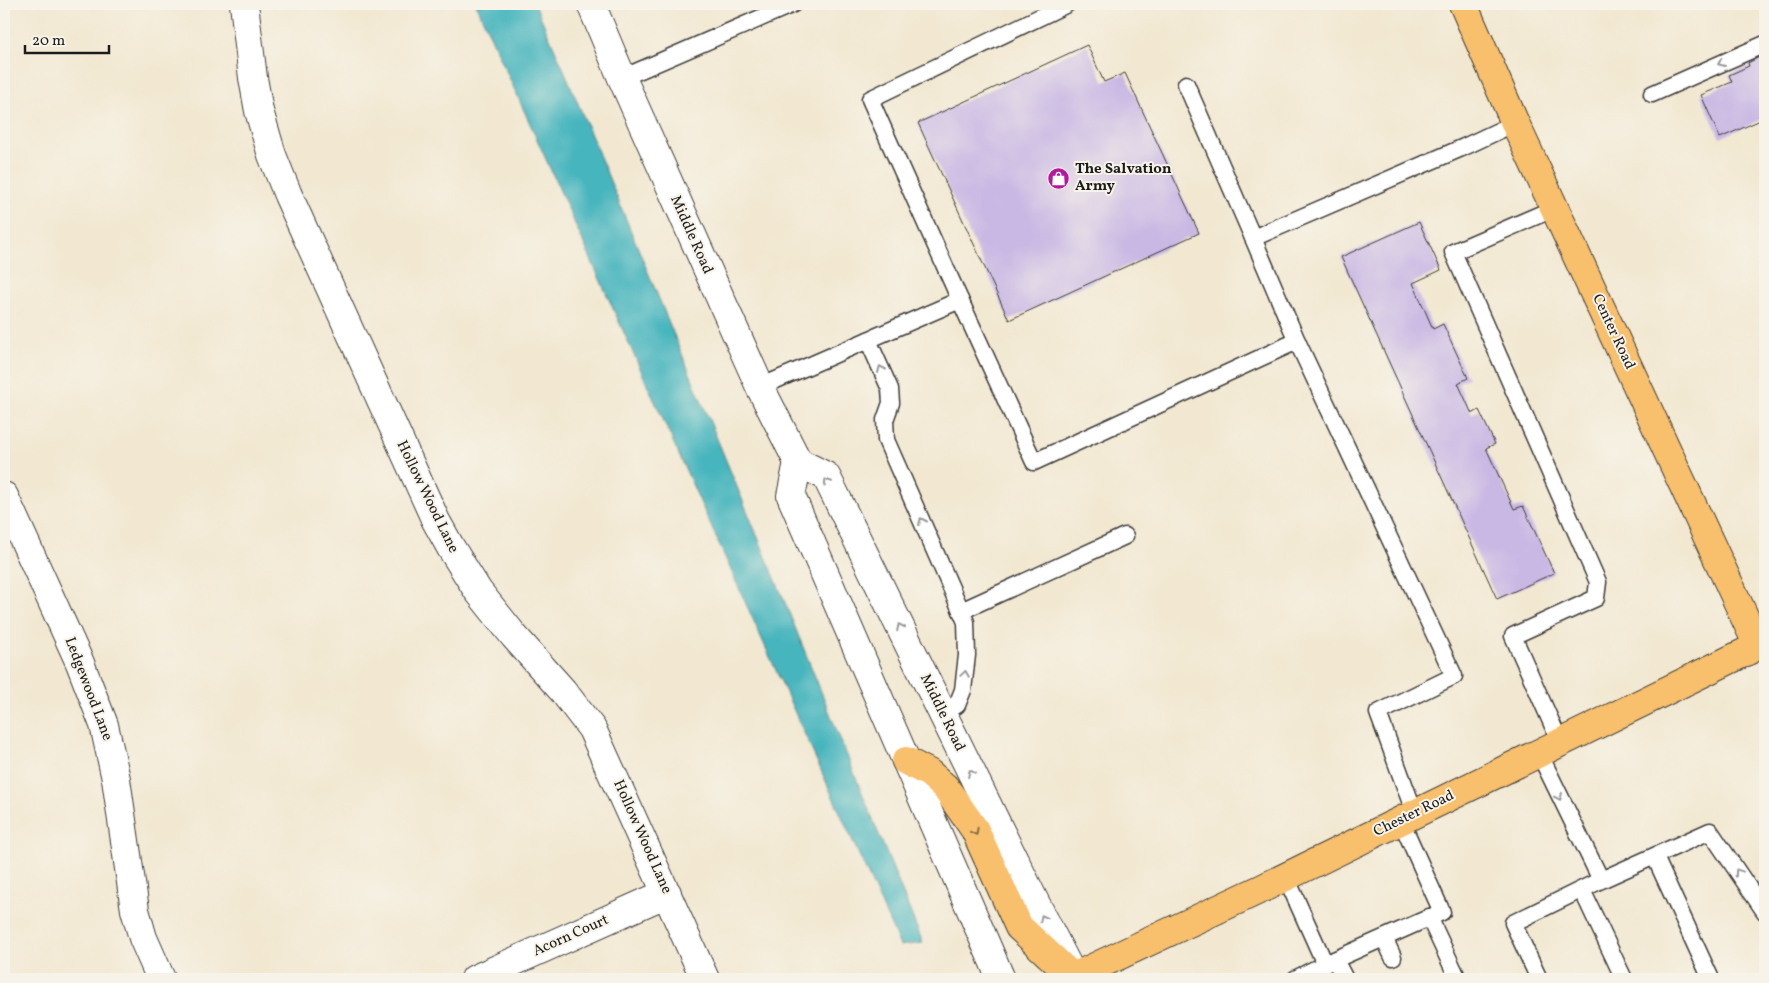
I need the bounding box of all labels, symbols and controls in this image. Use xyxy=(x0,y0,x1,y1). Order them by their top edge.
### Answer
scale bar xyxy=(25,22,109,54)
text: 20 m xyxy=(32,31,65,52)
one-way arrow xyxy=(1717,57,1726,68)
place label: The Salvation Army xyxy=(1075,159,1172,197)
shop icon: The Salvation Army xyxy=(1047,166,1071,190)
street label: Middle Road xyxy=(664,192,718,278)
street label: Center Road xyxy=(1586,291,1640,373)
one-way arrow xyxy=(876,365,887,374)
street label: Hollow Wood Lane xyxy=(391,437,463,557)
one-way arrow xyxy=(824,478,834,487)
one-way arrow xyxy=(917,517,928,526)
one-way arrow xyxy=(895,623,906,632)
street label: Ledgewood Lane xyxy=(59,634,117,744)
one-way arrow xyxy=(959,670,970,678)
street label: Middle Road xyxy=(914,671,970,755)
one-way arrow xyxy=(967,769,977,778)
street label: Hollow Wood Lane xyxy=(607,777,677,897)
street label: Chester Road xyxy=(1370,785,1458,843)
one-way arrow xyxy=(1553,792,1564,801)
one-way arrow xyxy=(969,826,979,835)
one-way arrow xyxy=(1735,868,1744,878)
street label: Acorn Court xyxy=(530,910,612,962)
one-way arrow xyxy=(1039,915,1049,924)

